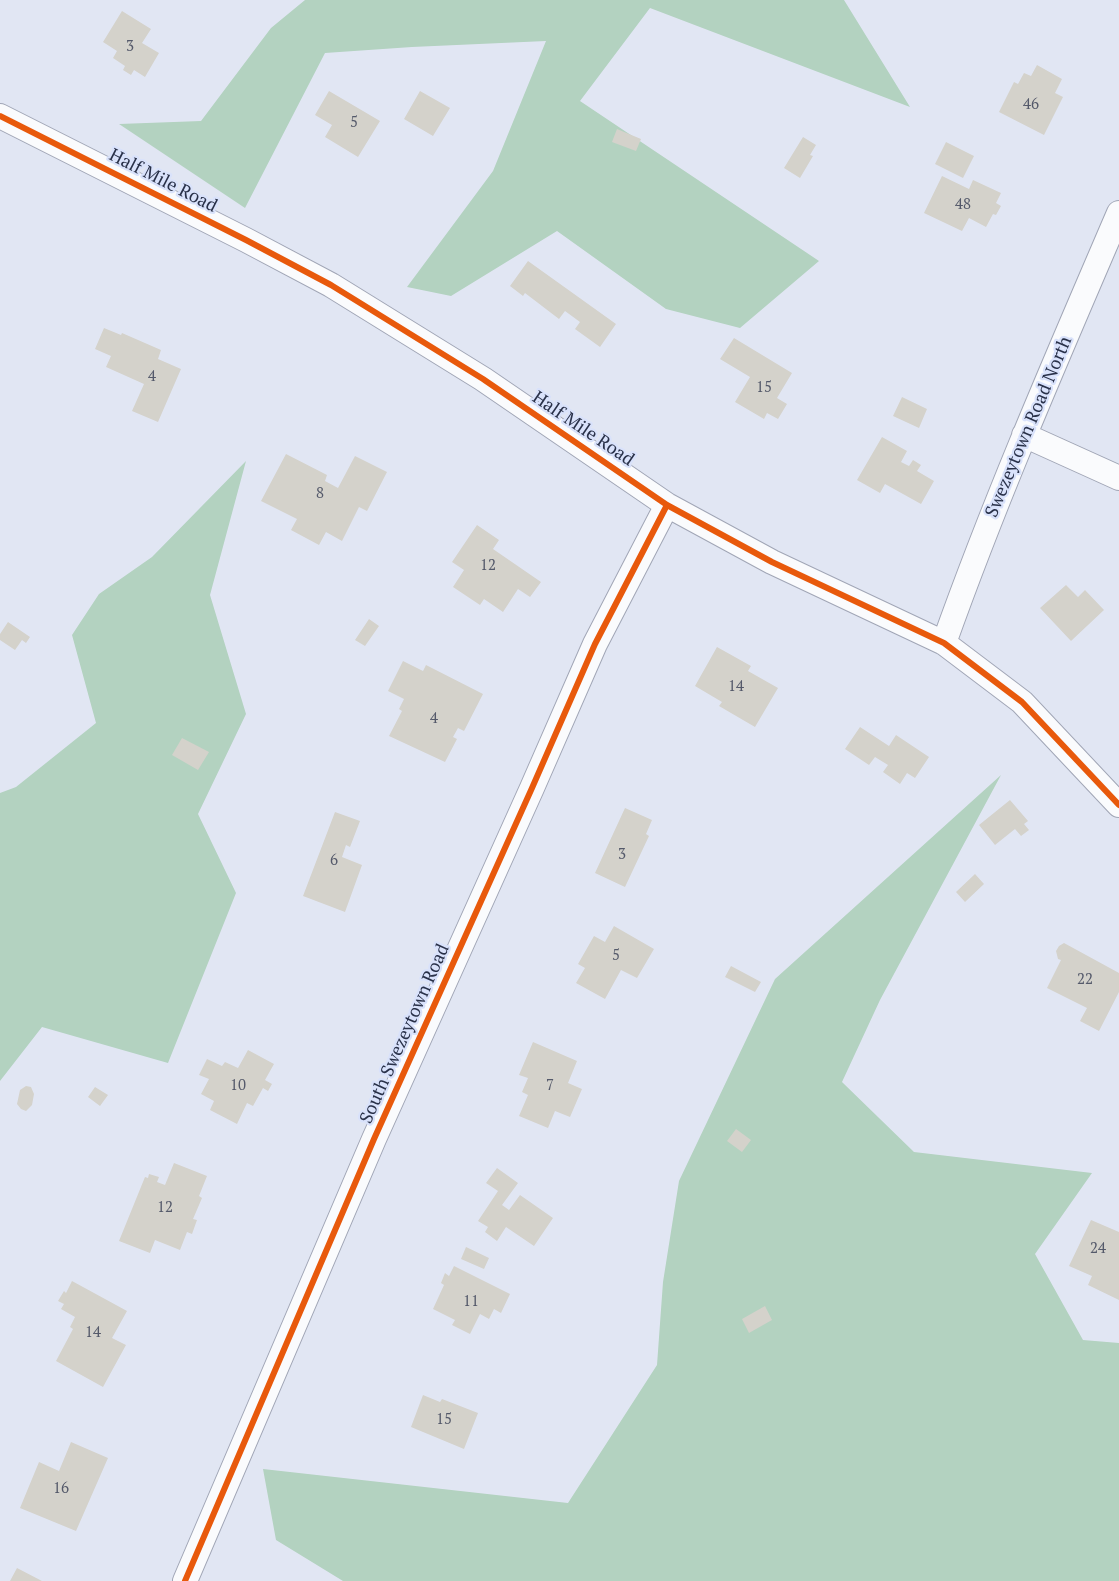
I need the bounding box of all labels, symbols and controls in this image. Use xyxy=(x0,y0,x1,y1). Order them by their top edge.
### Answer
house number: 3 xyxy=(126,38,134,56)
house number: 46 xyxy=(1023,96,1039,114)
house number: 5 xyxy=(350,114,358,132)
street label: Half Mile Road xyxy=(105,145,221,217)
house number: 48 xyxy=(955,196,971,214)
street label: Swezeytown Road North xyxy=(981,333,1077,521)
house number: 4 xyxy=(148,368,156,386)
house number: 15 xyxy=(756,379,772,397)
street label: Half Mile Road xyxy=(528,387,638,471)
house number: 8 xyxy=(316,485,324,503)
house number: 12 xyxy=(480,557,496,575)
house number: 14 xyxy=(728,678,744,696)
house number: 4 xyxy=(430,710,438,728)
house number: 3 xyxy=(618,846,626,864)
house number: 6 xyxy=(330,852,338,870)
street label: South Swezeytown Road xyxy=(356,941,454,1127)
house number: 5 xyxy=(612,947,620,965)
house number: 22 xyxy=(1077,971,1093,989)
house number: 10 xyxy=(230,1077,246,1095)
house number: 7 xyxy=(546,1077,554,1095)
house number: 12 xyxy=(157,1199,173,1217)
house number: 24 xyxy=(1090,1240,1106,1258)
house number: 11 xyxy=(463,1293,479,1311)
house number: 14 xyxy=(85,1324,101,1342)
house number: 15 xyxy=(436,1411,452,1429)
house number: 16 xyxy=(53,1480,69,1498)

